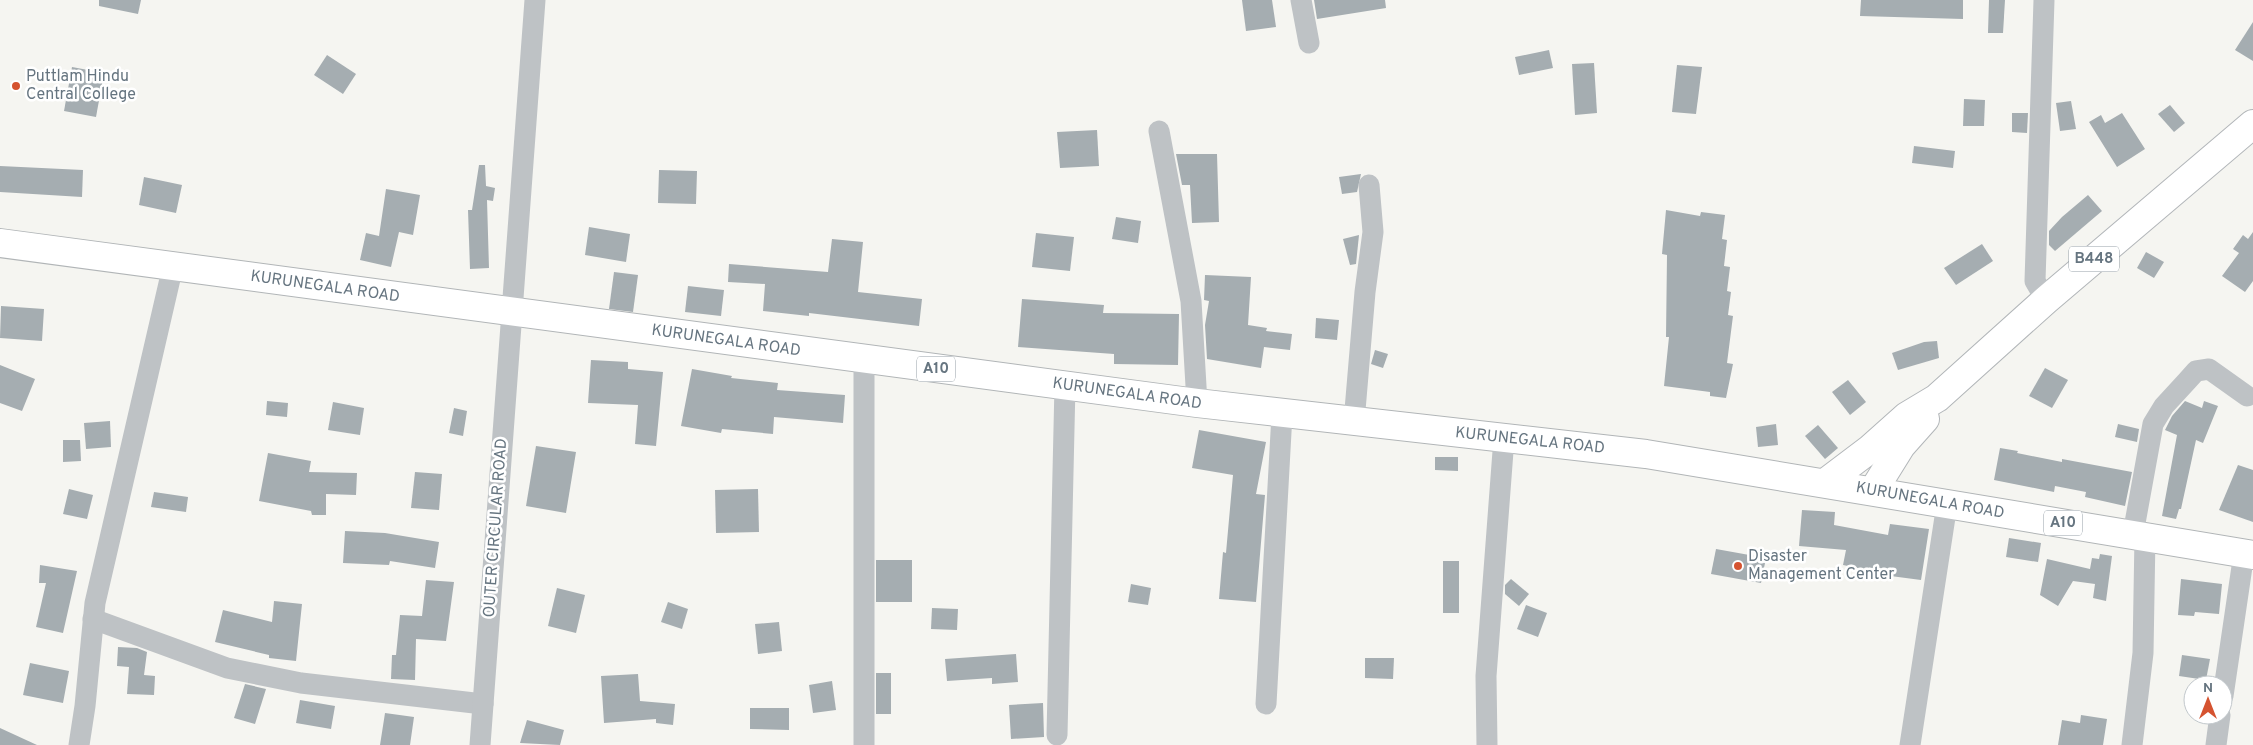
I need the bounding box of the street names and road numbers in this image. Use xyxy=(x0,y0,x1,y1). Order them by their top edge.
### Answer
road number: B448 xyxy=(2069,246,2119,272)
street label: KURUNEGALA ROAD xyxy=(249,267,401,307)
street label: KURUNEGALA ROAD xyxy=(650,321,802,361)
road number: A10 xyxy=(917,356,955,382)
street label: KURUNEGALA ROAD xyxy=(1051,374,1203,414)
street label: KURUNEGALA ROAD xyxy=(1454,423,1606,459)
street label: OUTER CIRCULAR ROAD xyxy=(480,438,512,618)
street label: KURUNEGALA ROAD xyxy=(1854,478,2006,524)
road number: A10 xyxy=(2044,510,2082,536)

